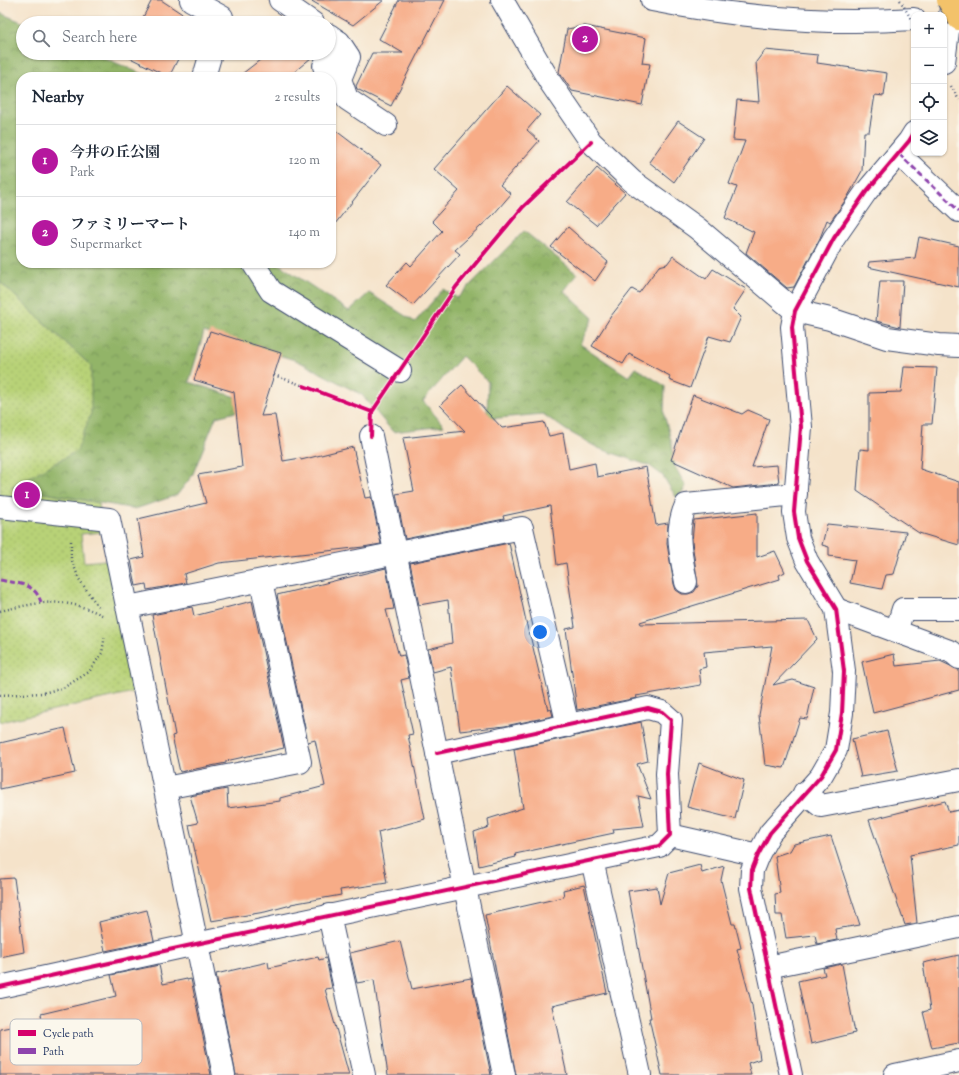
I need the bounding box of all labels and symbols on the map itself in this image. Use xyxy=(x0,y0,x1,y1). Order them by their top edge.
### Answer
pin: 2 xyxy=(572,24,598,54)
pin: 1 xyxy=(14,480,40,510)
your location xyxy=(530,622,550,642)
legend xyxy=(10,1019,142,1065)
text: Cycle path xyxy=(43,1026,94,1042)
text: Path xyxy=(43,1044,65,1060)

